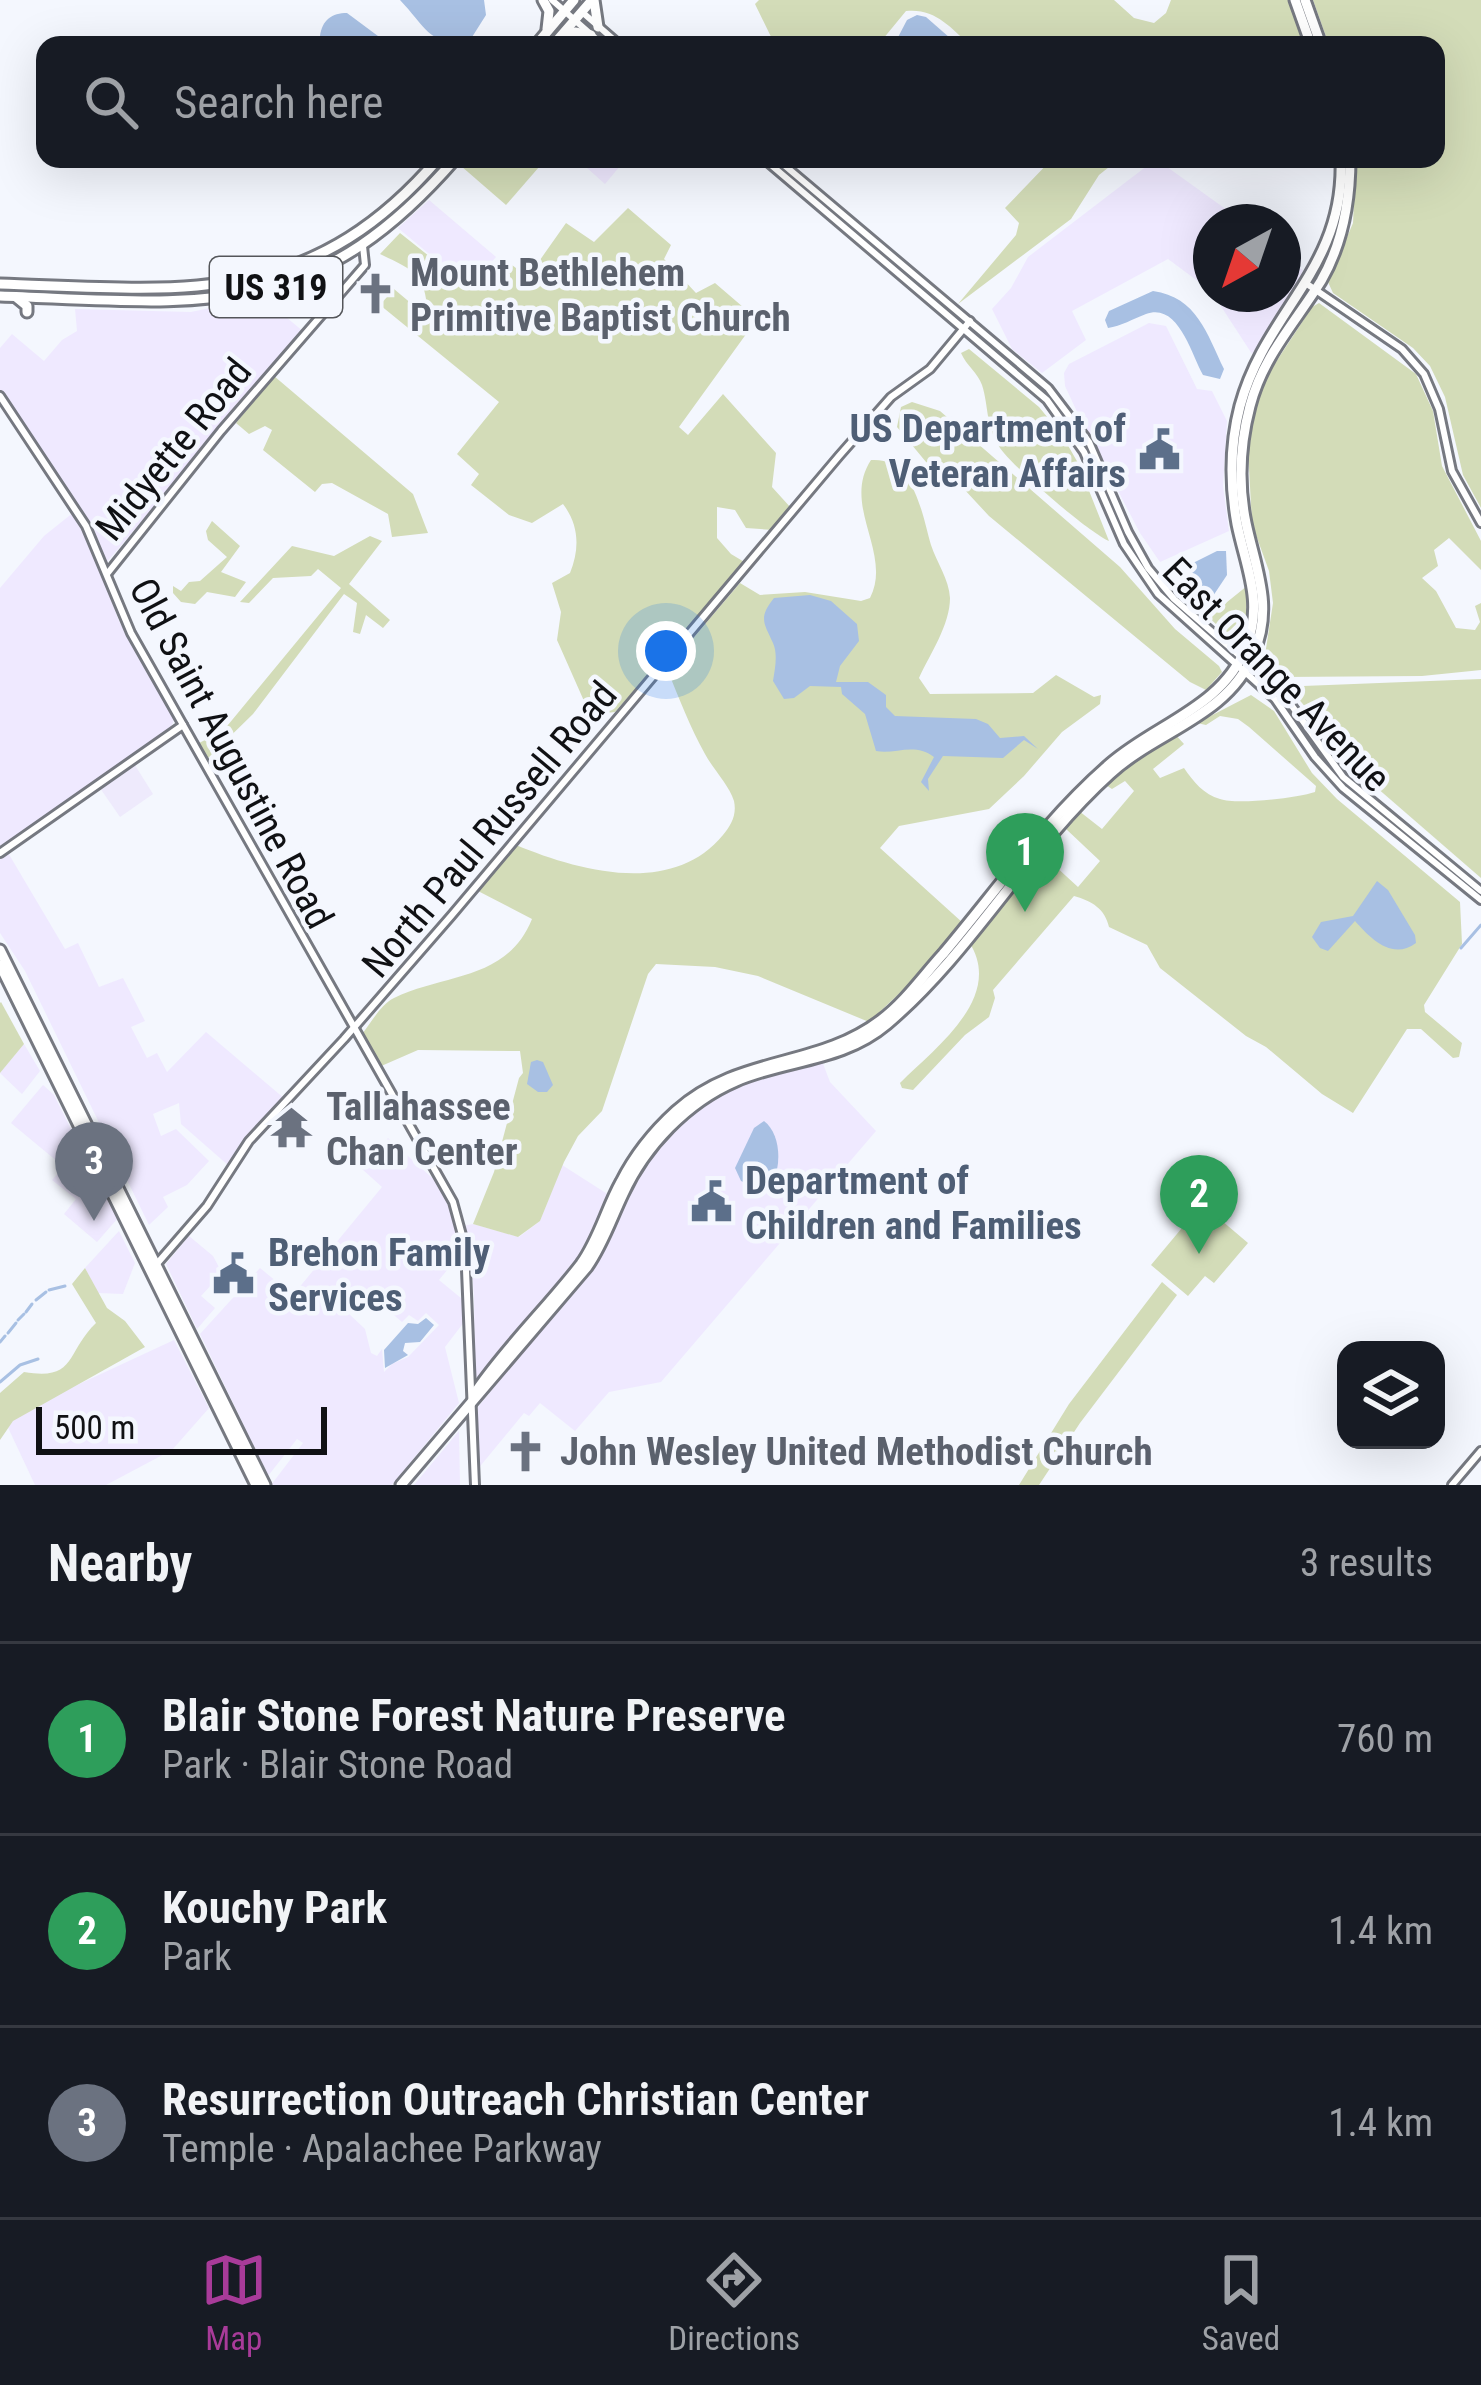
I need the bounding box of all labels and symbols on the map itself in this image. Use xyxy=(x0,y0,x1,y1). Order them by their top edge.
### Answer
north arrow xyxy=(1193,204,1301,312)
place label: Mount Bethlehem Primitive Baptist Church xyxy=(410,250,791,341)
road number: US 319 xyxy=(210,257,342,317)
church icon: Mount Bethlehem Primitive Baptist Church xyxy=(353,271,399,317)
street label: Midyette Road xyxy=(86,349,261,550)
place label: US Department of Veteran Affairs xyxy=(850,406,1126,497)
public building icon: US Department of Veteran Affairs xyxy=(1137,427,1183,473)
street label: East Orange Avenue xyxy=(1153,548,1400,801)
street label: Old Saint Augustine Road xyxy=(119,571,343,936)
your location xyxy=(636,621,696,681)
street label: North Paul Russell Road xyxy=(353,673,627,987)
pin: 1 xyxy=(986,813,1064,912)
place label: Tallahassee Chan Center xyxy=(326,1084,518,1175)
temple icon: Tallahassee Chan Center xyxy=(269,1105,315,1151)
pin: 3 xyxy=(55,1122,133,1221)
pin: 2 xyxy=(1160,1155,1238,1254)
place label: Department of Children and Families xyxy=(745,1158,1082,1249)
public building icon: Department of Children and Families xyxy=(688,1179,734,1225)
place label: Brehon Family Services xyxy=(268,1230,491,1321)
public building icon: Brehon Family Services xyxy=(211,1251,257,1297)
scale bar xyxy=(36,1401,327,1454)
church icon: John Wesley United Methodist Church xyxy=(503,1428,549,1474)
place label: John Wesley United Methodist Church xyxy=(560,1429,1153,1475)

